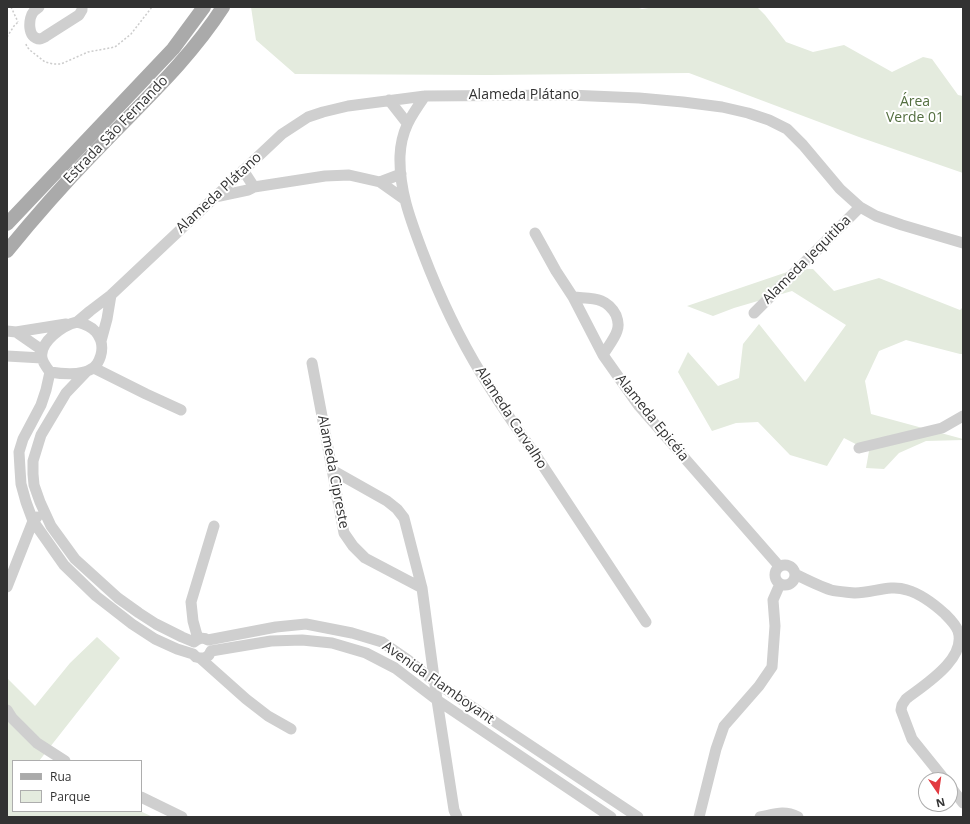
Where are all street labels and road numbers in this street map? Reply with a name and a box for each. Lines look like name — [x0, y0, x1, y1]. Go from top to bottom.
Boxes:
street label: Estrada São Fernando — [60, 73, 172, 187]
street label: Alameda Plátano — [469, 87, 579, 103]
street label: Alameda Plátano — [173, 149, 265, 237]
street label: Alameda Jequitiba — [759, 212, 855, 308]
street label: Alameda Carvalho — [472, 364, 550, 472]
street label: Alameda Epicéia — [612, 371, 692, 465]
street label: Alameda Cipreste — [314, 414, 352, 530]
street label: Avenida Flamboyant — [379, 638, 497, 728]

